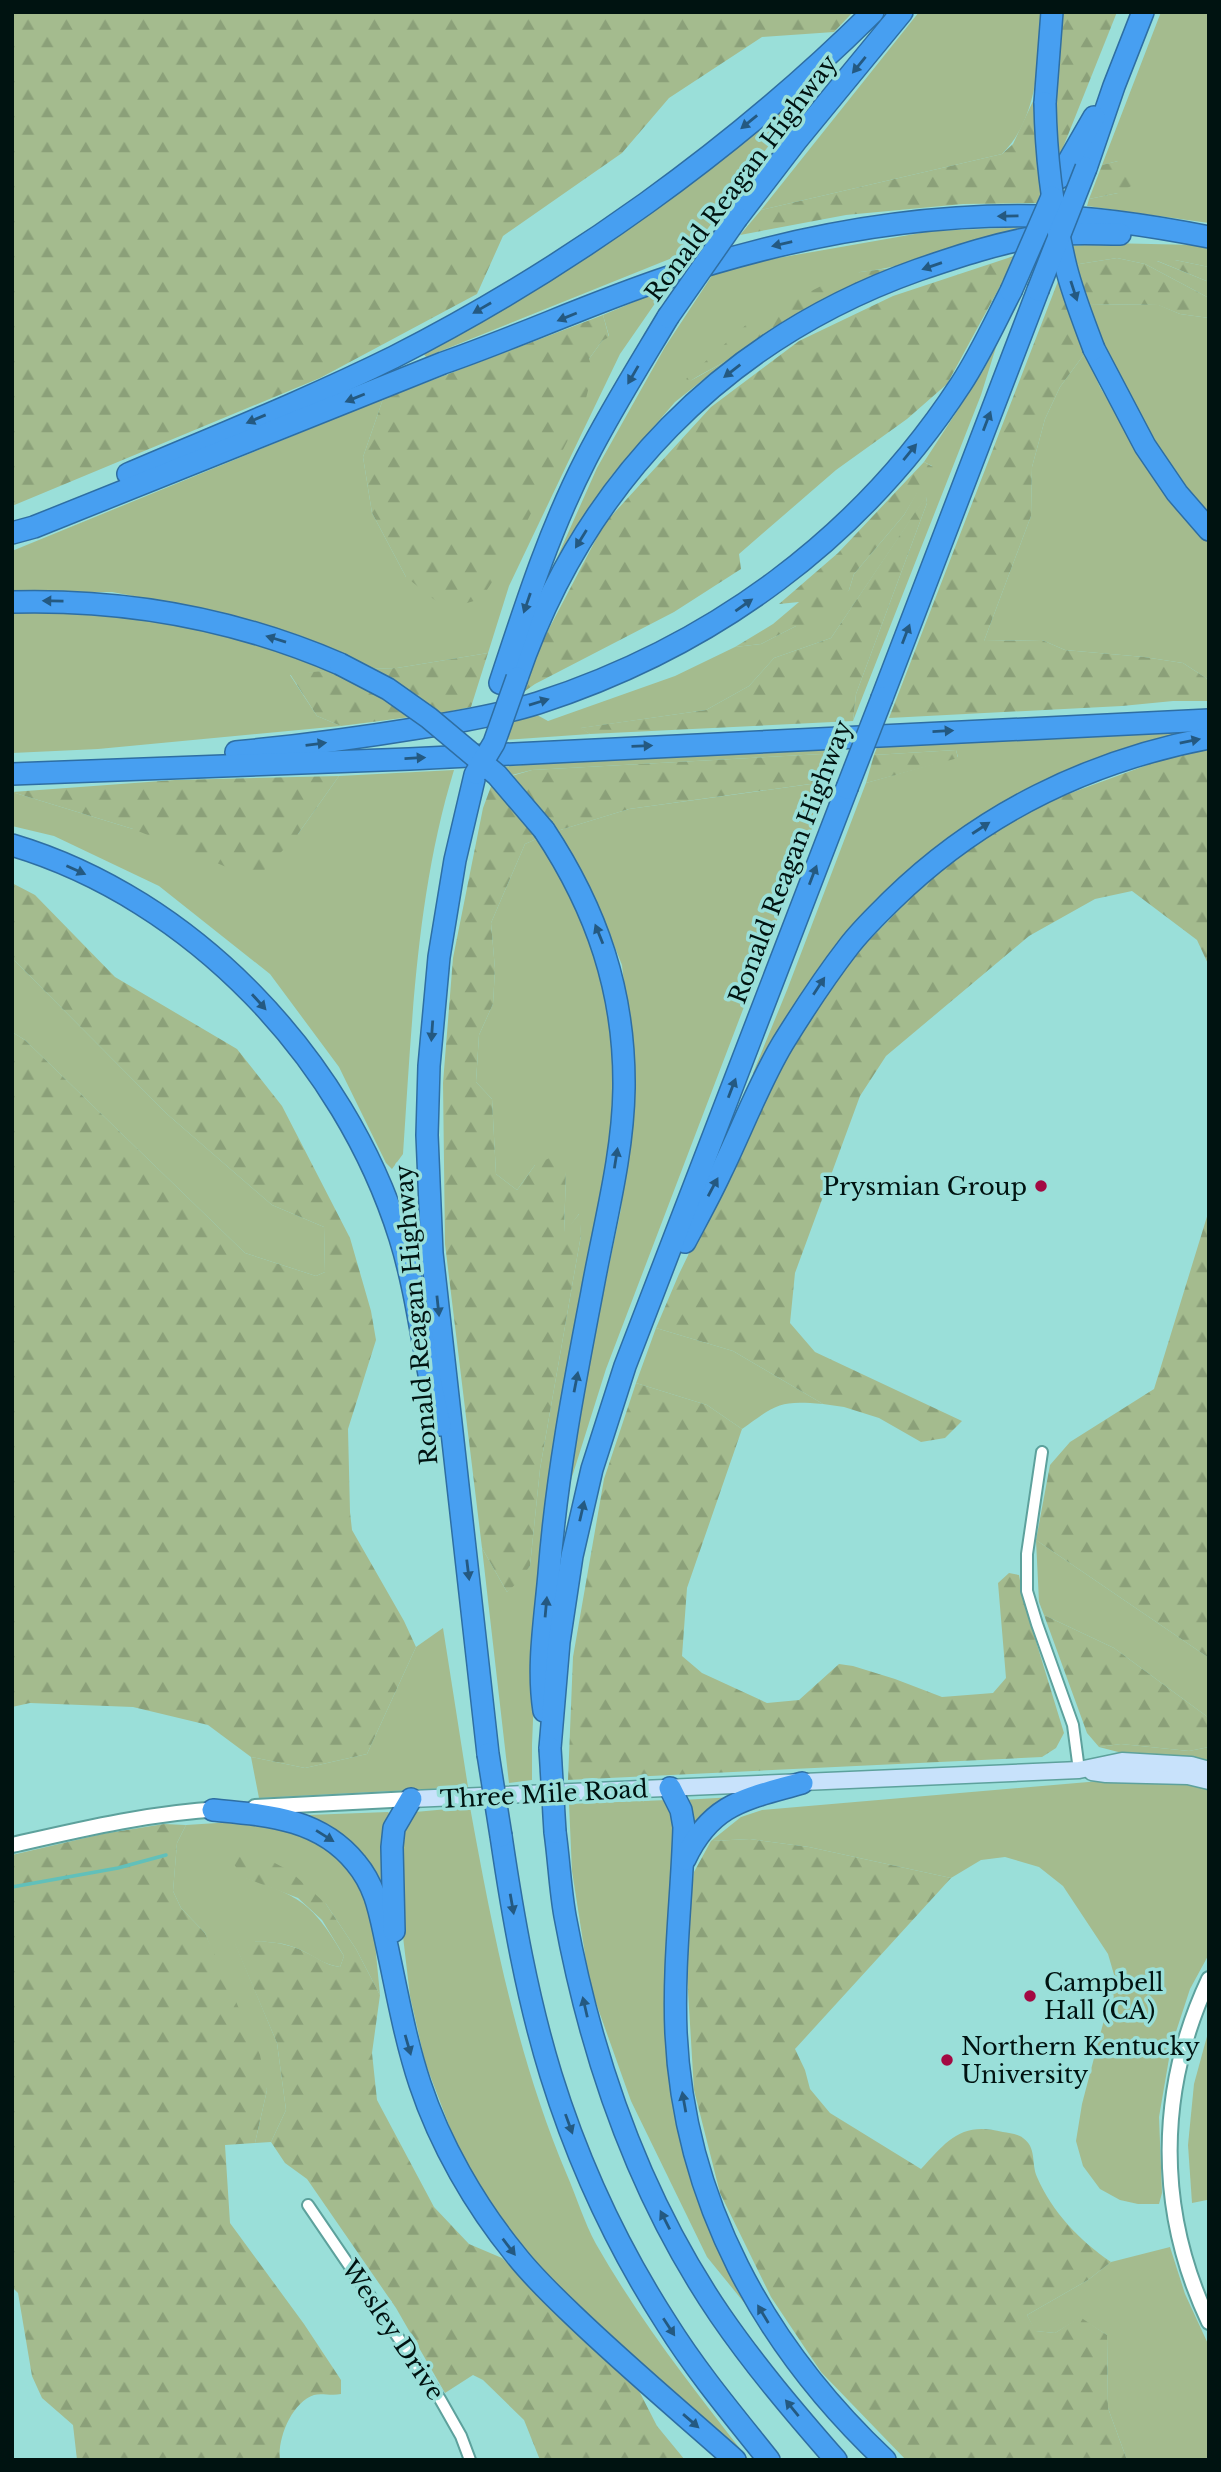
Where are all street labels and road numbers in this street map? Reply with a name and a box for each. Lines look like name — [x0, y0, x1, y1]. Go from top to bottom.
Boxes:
street label: Ronald Reagan Highway — [639, 49, 844, 307]
street label: Ronald Reagan Highway — [723, 716, 858, 1008]
street label: Ronald Reagan Highway — [388, 1163, 444, 1466]
street label: Three Mile Road — [439, 1774, 649, 1814]
street label: Wesley Drive — [335, 2254, 450, 2405]

